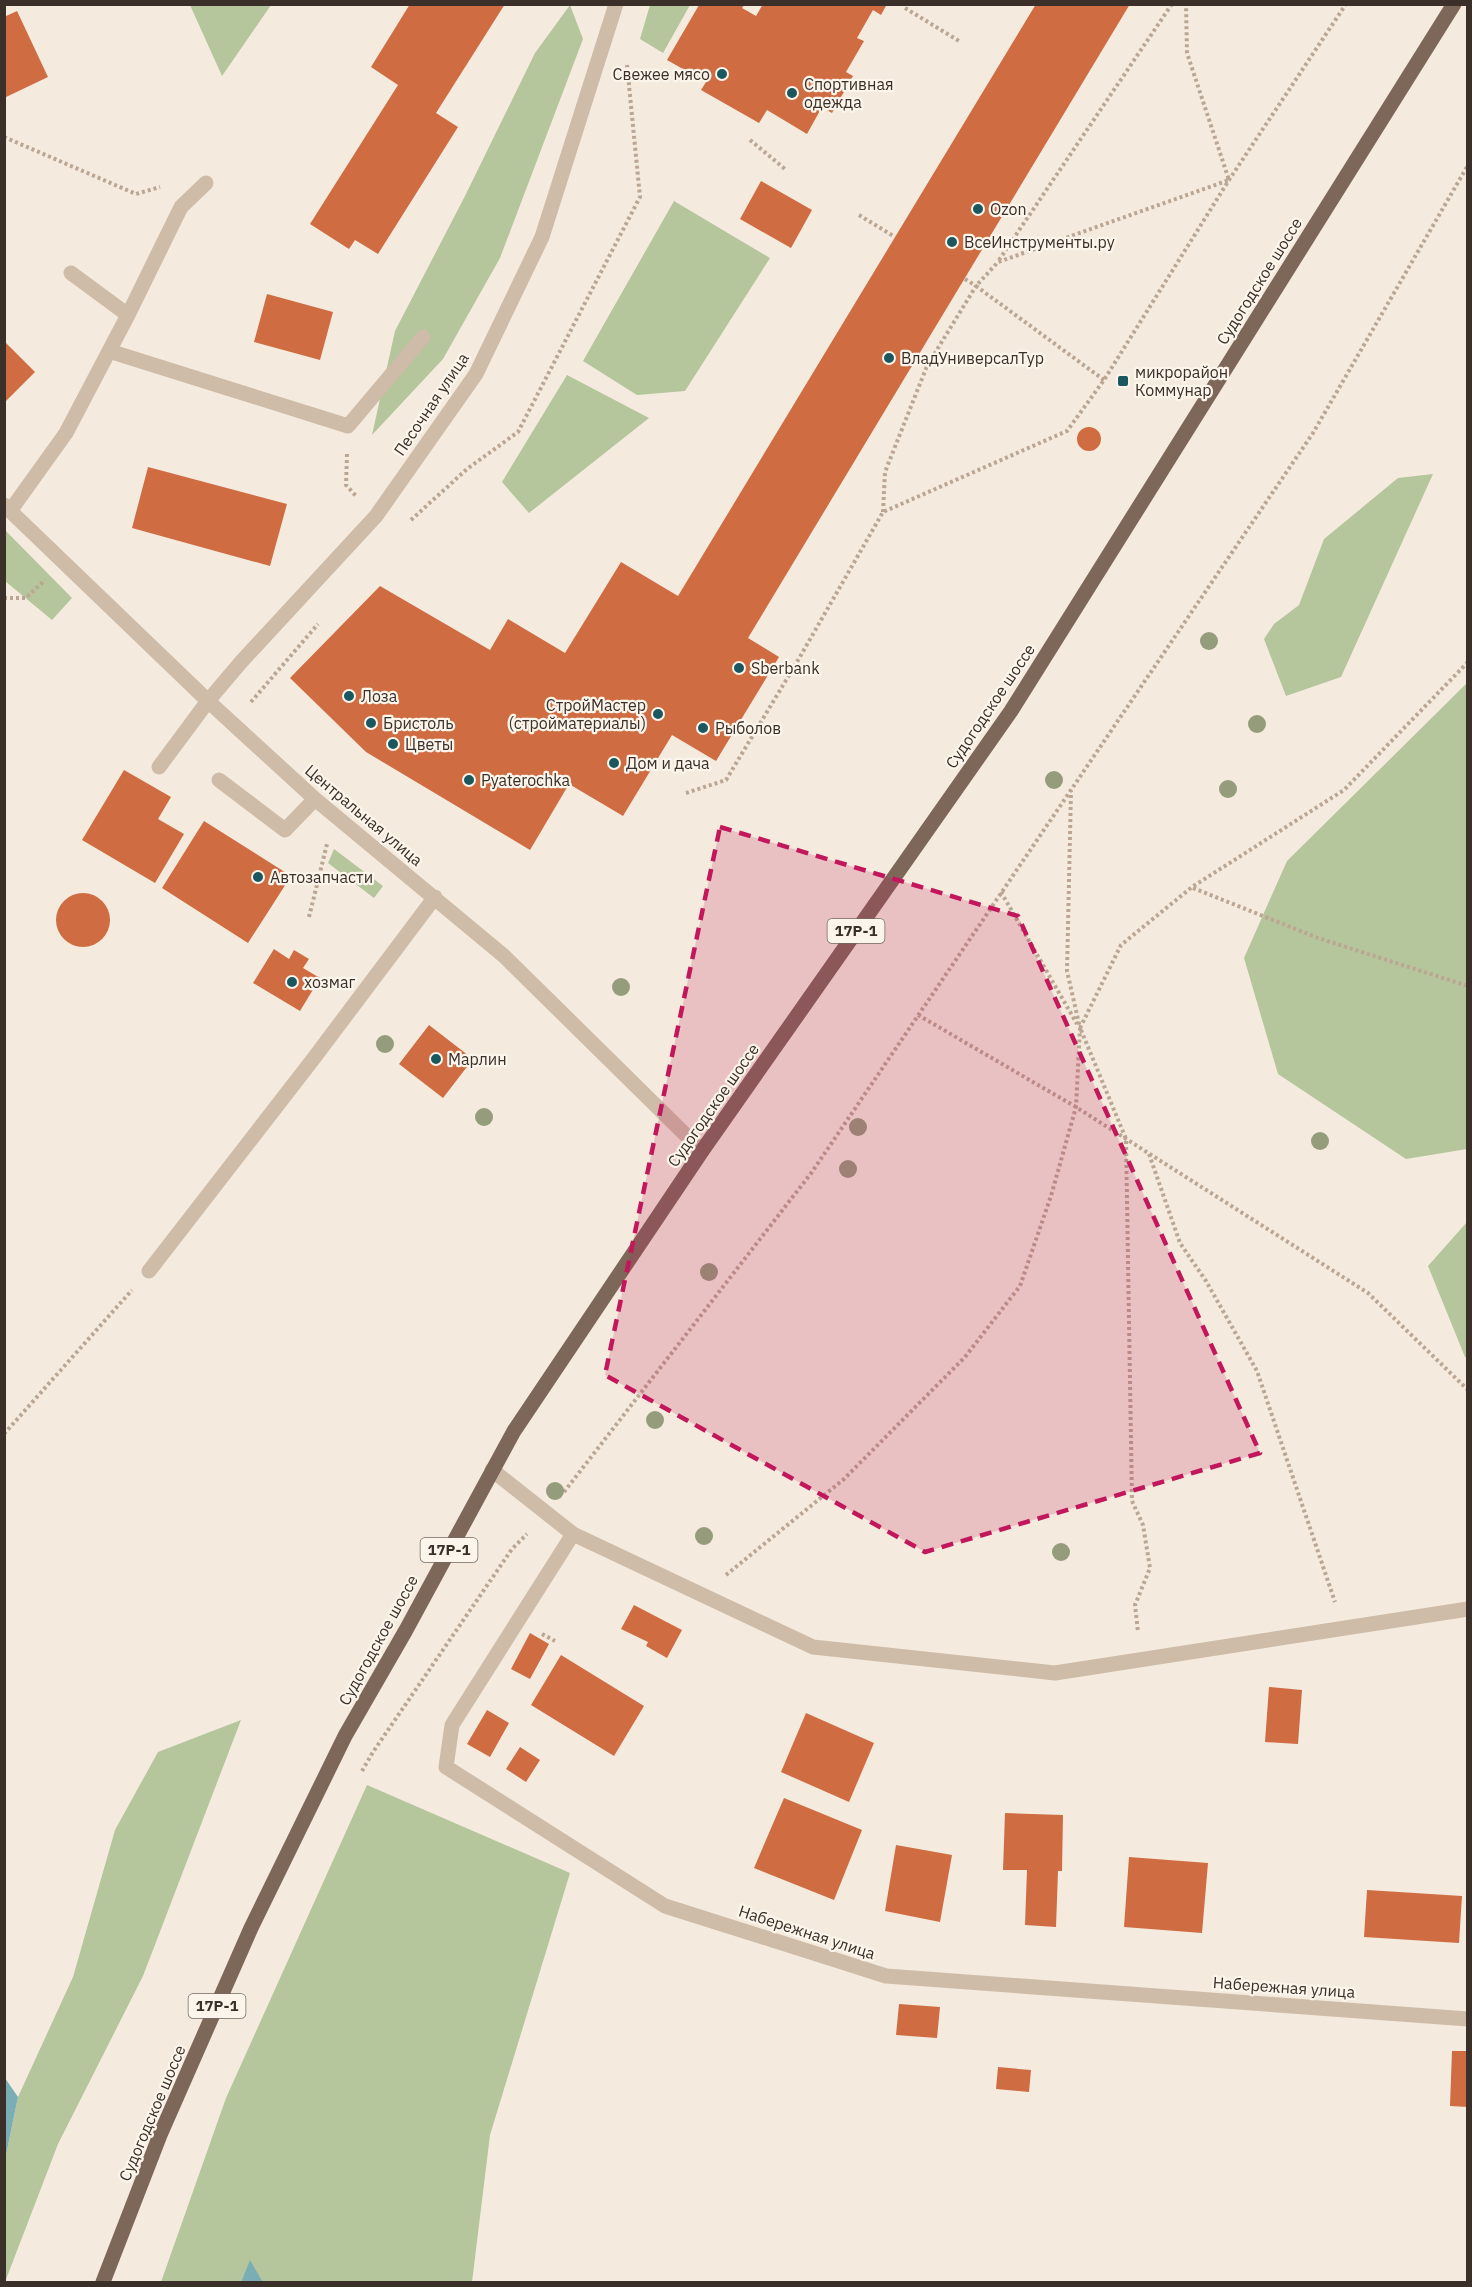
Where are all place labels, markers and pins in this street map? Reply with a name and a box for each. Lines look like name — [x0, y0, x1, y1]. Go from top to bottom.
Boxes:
place label: Свежее мясо — [613, 64, 710, 84]
marker: Свежее мясо — [715, 67, 729, 81]
place label: Спортивная одежда — [804, 74, 894, 112]
marker: Спортивная одежда — [785, 86, 799, 100]
place label: Ozon — [990, 199, 1027, 219]
marker: Ozon — [971, 202, 985, 216]
place label: ВсеИнструменты.ру — [964, 232, 1115, 252]
marker: ВсеИнструменты.ру — [945, 235, 959, 249]
place label: ВладУниверсалТур — [901, 348, 1044, 368]
marker: ВладУниверсалТур — [882, 351, 896, 365]
place label: микрорайон Коммунар — [1135, 362, 1228, 400]
marker: микрорайон Коммунар — [1116, 374, 1130, 388]
place label: Sberbank — [751, 658, 820, 678]
marker: Sberbank — [732, 661, 746, 675]
place label: Лоза — [361, 686, 398, 706]
marker: Лоза — [342, 689, 356, 703]
place label: СтройМастер (стройматериалы) — [508, 695, 646, 733]
marker: СтройМастер (стройматериалы) — [651, 707, 665, 721]
place label: Бристоль — [383, 713, 454, 733]
marker: Бристоль — [364, 716, 378, 730]
place label: Рыболов — [715, 718, 781, 738]
marker: Рыболов — [696, 721, 710, 735]
place label: Цветы — [405, 734, 453, 754]
marker: Цветы — [386, 737, 400, 751]
place label: Дом и дача — [626, 753, 710, 773]
marker: Дом и дача — [607, 756, 621, 770]
place label: Pyaterochka — [481, 770, 571, 790]
marker: Pyaterochka — [462, 773, 476, 787]
place label: Автозапчасти — [270, 867, 373, 887]
marker: Автозапчасти — [251, 870, 265, 884]
place label: хозмаг — [304, 972, 355, 992]
marker: хозмаг — [285, 975, 299, 989]
place label: Марлин — [448, 1049, 507, 1069]
marker: Марлин — [429, 1052, 443, 1066]

